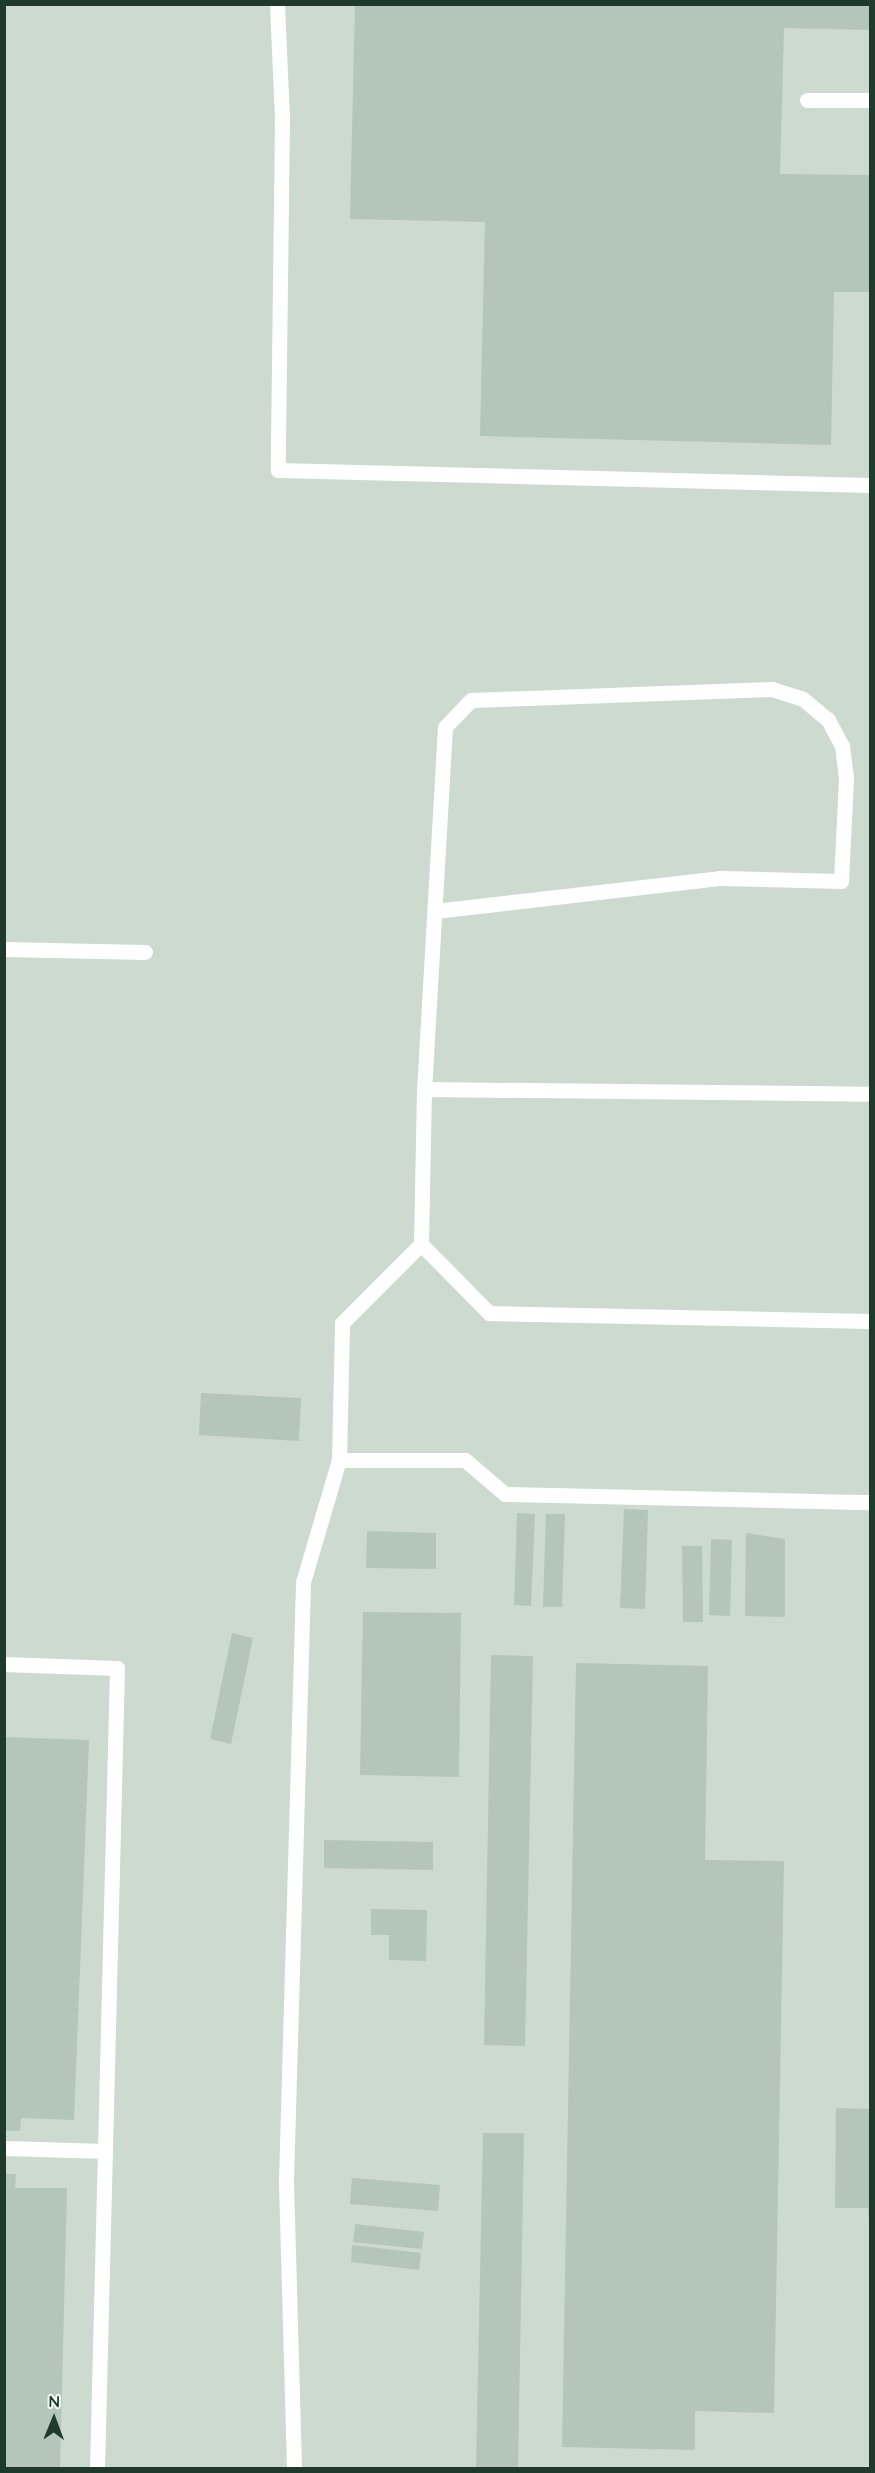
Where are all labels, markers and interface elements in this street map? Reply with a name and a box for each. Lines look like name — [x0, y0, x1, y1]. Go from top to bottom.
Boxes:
north arrow — [24, 2389, 84, 2449]
text: N — [48, 2391, 60, 2411]

